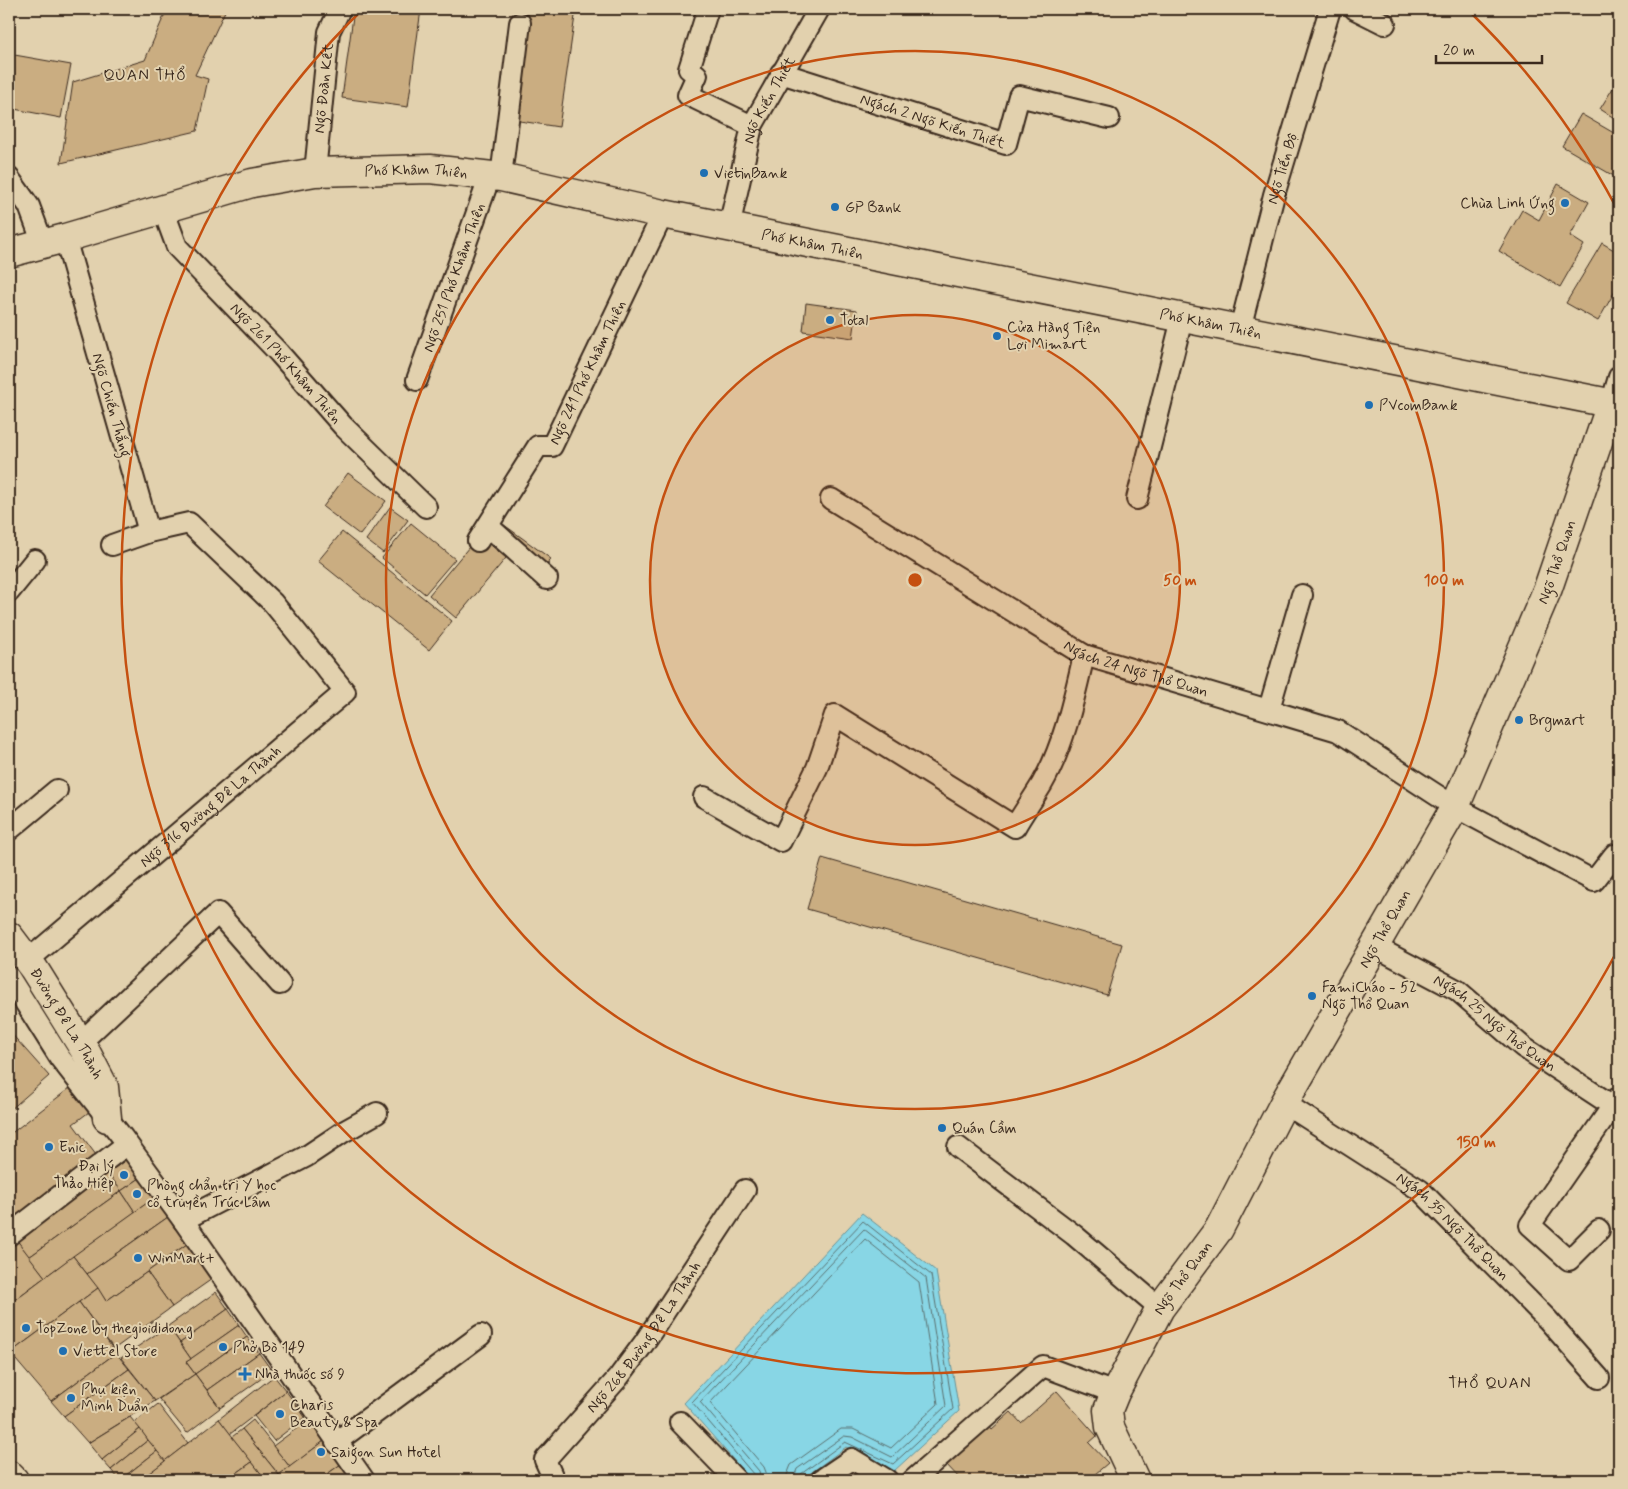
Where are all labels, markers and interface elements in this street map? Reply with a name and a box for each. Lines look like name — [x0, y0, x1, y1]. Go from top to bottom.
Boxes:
scale bar — [1436, 32, 1542, 64]
text: 20 m — [1443, 41, 1475, 61]
street label: Ngõ Đoàn Kết — [310, 42, 339, 134]
street label: Ngõ Kiến Thiết — [739, 53, 801, 146]
district label: QUAN THỔ — [103, 65, 187, 86]
street label: Ngách 2 Ngõ Kiến Thiết — [857, 90, 1007, 154]
street label: Ngõ Tiến Bộ — [1263, 131, 1303, 206]
street label: Phố Khâm Thiên — [364, 160, 469, 184]
place label: VietinBank — [714, 164, 788, 184]
marker: VietinBank — [698, 167, 710, 179]
place label: Chùa Linh Ứng — [1460, 194, 1555, 215]
marker: Chùa Linh Ứng — [1559, 197, 1571, 209]
place label: GP Bank — [845, 198, 902, 218]
street label: Ngõ 251 Phố Khâm Thiên — [419, 201, 491, 355]
marker: GP Bank — [829, 201, 841, 213]
street label: Phố Khâm Thiên — [760, 225, 865, 265]
street label: Ngõ 241 Phố Khâm Thiên — [545, 297, 631, 448]
street label: Ngõ 261 Phố Khâm Thiên — [225, 299, 346, 429]
street label: Phố Khâm Thiên — [1158, 304, 1263, 344]
place label: Total — [840, 311, 868, 331]
marker: Total — [824, 314, 836, 326]
place label: Cửa Hàng Tiện Lợi Mimart — [1007, 318, 1100, 355]
marker: Cửa Hàng Tiện Lợi Mimart — [991, 330, 1003, 342]
street label: Ngõ Chiến Thắng — [86, 351, 135, 460]
place label: PVcomBank — [1379, 396, 1458, 416]
marker: PVcomBank — [1363, 399, 1375, 411]
street label: Ngõ Thổ Quan — [1533, 518, 1582, 607]
centre of rings — [906, 571, 924, 589]
text: 50 m — [1163, 571, 1197, 591]
text: 100 m — [1424, 571, 1464, 591]
street label: Ngách 24 Ngõ Thổ Quan — [1060, 636, 1210, 703]
place label: Brgmart — [1529, 711, 1585, 732]
marker: Brgmart — [1513, 714, 1525, 726]
street label: Ngõ 316 Đường Đê La Thành — [136, 741, 286, 872]
street label: Ngõ Thổ Quan — [1355, 886, 1416, 972]
street label: Đường Đê La Thành — [25, 964, 107, 1083]
street label: Ngách 25 Ngõ Thổ Quan — [1430, 970, 1560, 1077]
place label: FamiCháo - 52 Ngõ Thổ Quan — [1322, 978, 1417, 1016]
marker: FamiCháo - 52 Ngõ Thổ Quan — [1306, 990, 1318, 1002]
place label: Quán Cầm — [952, 1119, 1016, 1139]
marker: Quán Cầm — [936, 1122, 948, 1134]
text: 150 m — [1456, 1133, 1496, 1153]
place label: Enic — [59, 1138, 86, 1158]
marker: Enic — [43, 1141, 55, 1153]
place label: Đại lý Thảo Hiệp — [54, 1157, 114, 1194]
street label: Ngách 35 Ngõ Thổ Quan — [1392, 1168, 1513, 1286]
marker: Đại lý Thảo Hiệp — [118, 1169, 130, 1181]
place label: Phòng chẩn trị Y học cổ truyền Trúc Lâm — [147, 1176, 276, 1213]
marker: Phòng chẩn trị Y học cổ truyền Trúc Lâm — [131, 1188, 143, 1200]
street label: Ngõ Thổ Quan — [1149, 1237, 1218, 1319]
place label: WinMart+ — [148, 1249, 215, 1269]
marker: WinMart+ — [132, 1252, 144, 1264]
street label: Ngõ 268 Đường Đê La Thành — [583, 1258, 706, 1418]
place label: TopZone by thegioididong — [36, 1319, 193, 1339]
marker: TopZone by thegioididong — [20, 1322, 32, 1334]
place label: Phở Bò 149 — [233, 1338, 305, 1358]
marker: Phở Bò 149 — [217, 1341, 229, 1353]
place label: Viettel Store — [73, 1342, 157, 1362]
marker: Viettel Store — [57, 1345, 69, 1357]
place label: Nhà thuốc số 9 — [255, 1365, 345, 1385]
marker: Nhà thuốc số 9 — [239, 1368, 251, 1380]
district label: THỔ QUAN — [1448, 1373, 1532, 1394]
place label: Phụ kiện Minh Duẩn — [81, 1380, 148, 1417]
marker: Phụ kiện Minh Duẩn — [65, 1392, 77, 1404]
place label: Charis Beauty & Spa — [290, 1396, 378, 1433]
marker: Charis Beauty & Spa — [274, 1408, 286, 1420]
place label: Saigon Sun Hotel — [331, 1443, 441, 1464]
marker: Saigon Sun Hotel — [315, 1446, 327, 1458]

